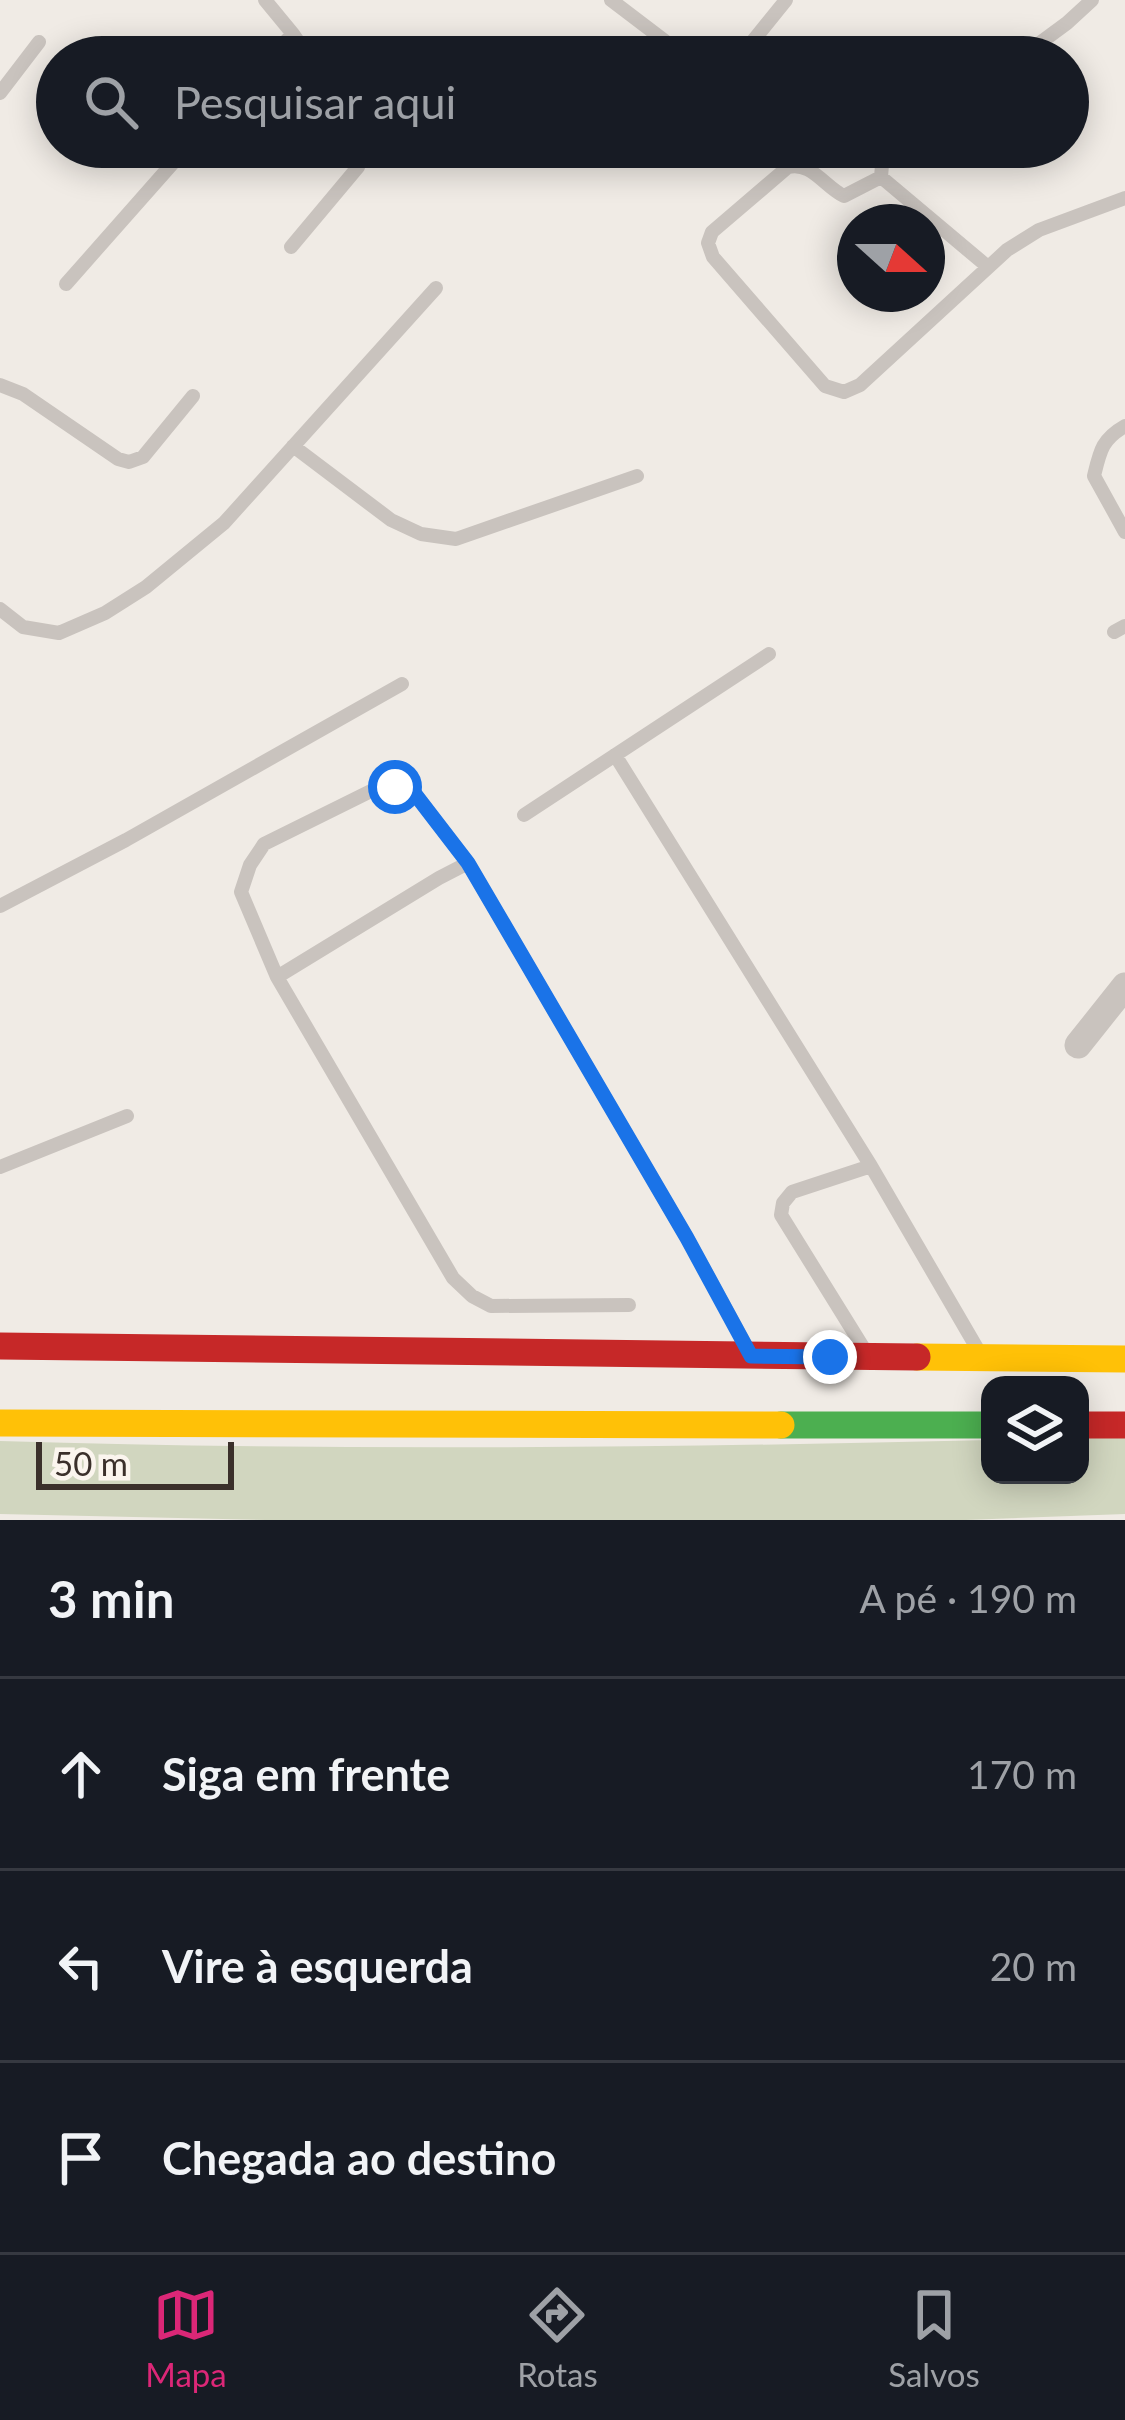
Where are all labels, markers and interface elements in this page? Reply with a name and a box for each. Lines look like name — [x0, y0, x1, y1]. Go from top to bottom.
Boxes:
search box — [36, 36, 1089, 168]
icon: search — [78, 69, 144, 135]
text: Pesquisar aqui — [174, 75, 456, 129]
north arrow — [837, 204, 945, 312]
route start — [368, 760, 422, 814]
route end — [803, 1330, 857, 1384]
map controls — [981, 1376, 1089, 1484]
button: layers — [981, 1376, 1089, 1484]
scale bar — [36, 1436, 234, 1489]
text: 50 m — [54, 1443, 128, 1483]
text: 3 min — [48, 1568, 174, 1629]
text: A pé · 190 m — [859, 1575, 1077, 1621]
icon: ahead — [48, 1741, 114, 1807]
text: Siga em frente — [162, 1747, 450, 1801]
text: 170 m — [967, 1751, 1077, 1797]
icon: left — [48, 1933, 114, 1999]
text: Vire à esquerda — [162, 1939, 473, 1993]
text: 20 m — [990, 1943, 1077, 1989]
icon: arrive — [48, 2125, 114, 2191]
text: Chegada ao destino — [162, 2131, 556, 2185]
tab: Mapa — [145, 2282, 227, 2394]
tab: Rotas — [517, 2282, 598, 2394]
tab: Salvos — [888, 2282, 980, 2394]

